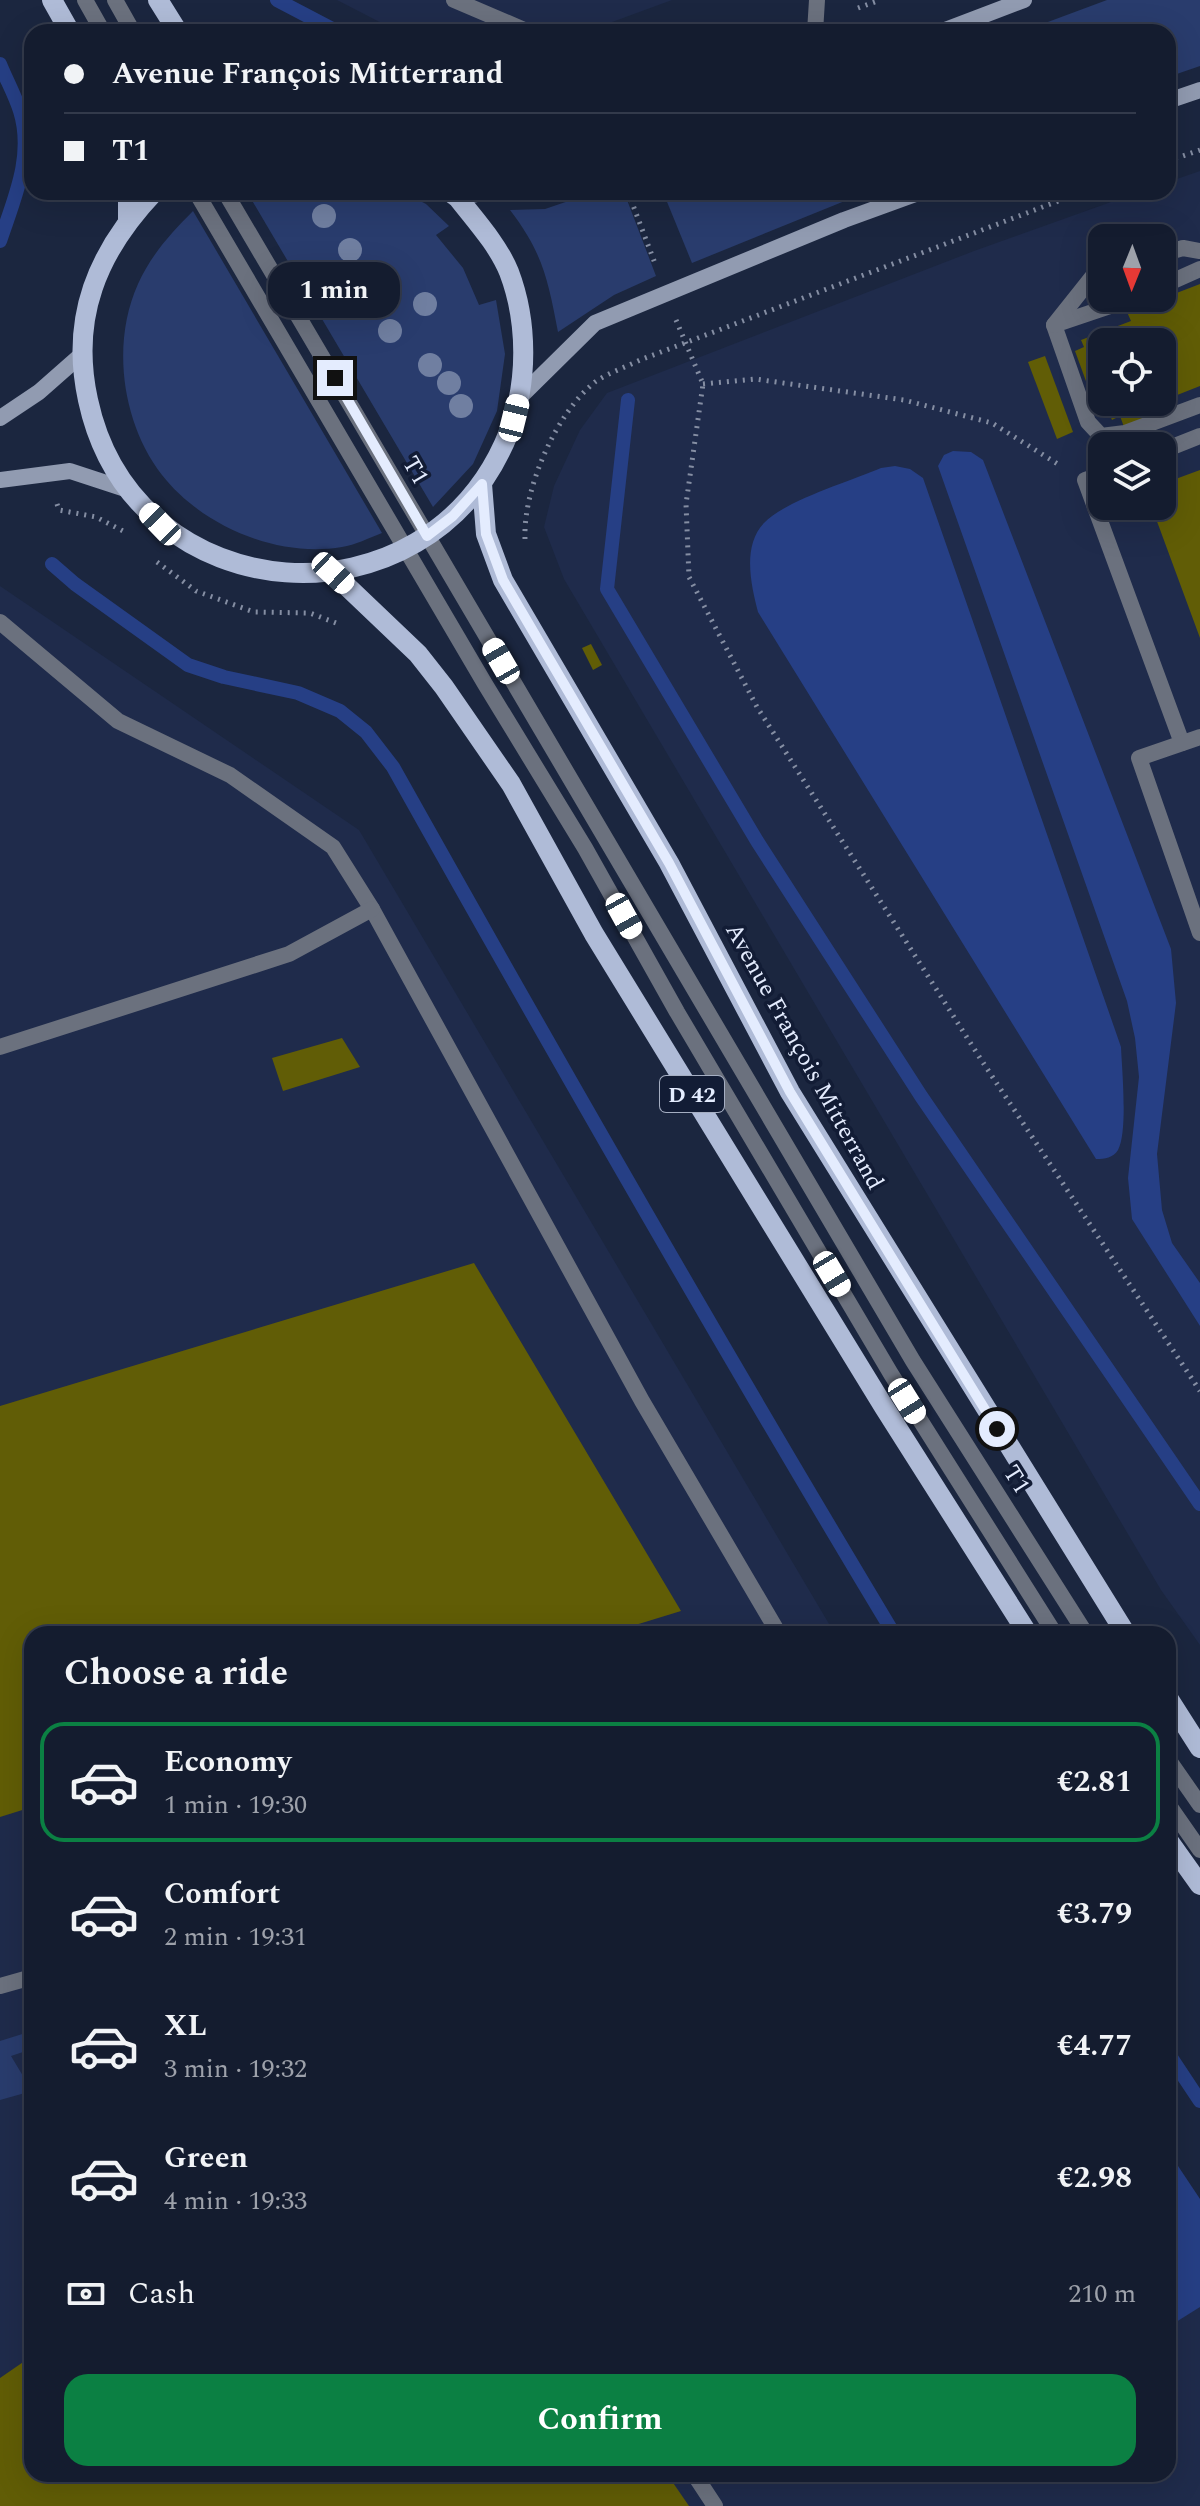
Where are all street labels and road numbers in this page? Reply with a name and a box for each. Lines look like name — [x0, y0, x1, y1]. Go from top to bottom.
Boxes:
street label: T1 — [392, 449, 438, 492]
street label: Avenue François Mitterrand — [716, 916, 893, 1197]
road number: D 42 — [660, 1076, 724, 1112]
street label: T1 — [993, 1458, 1039, 1501]

